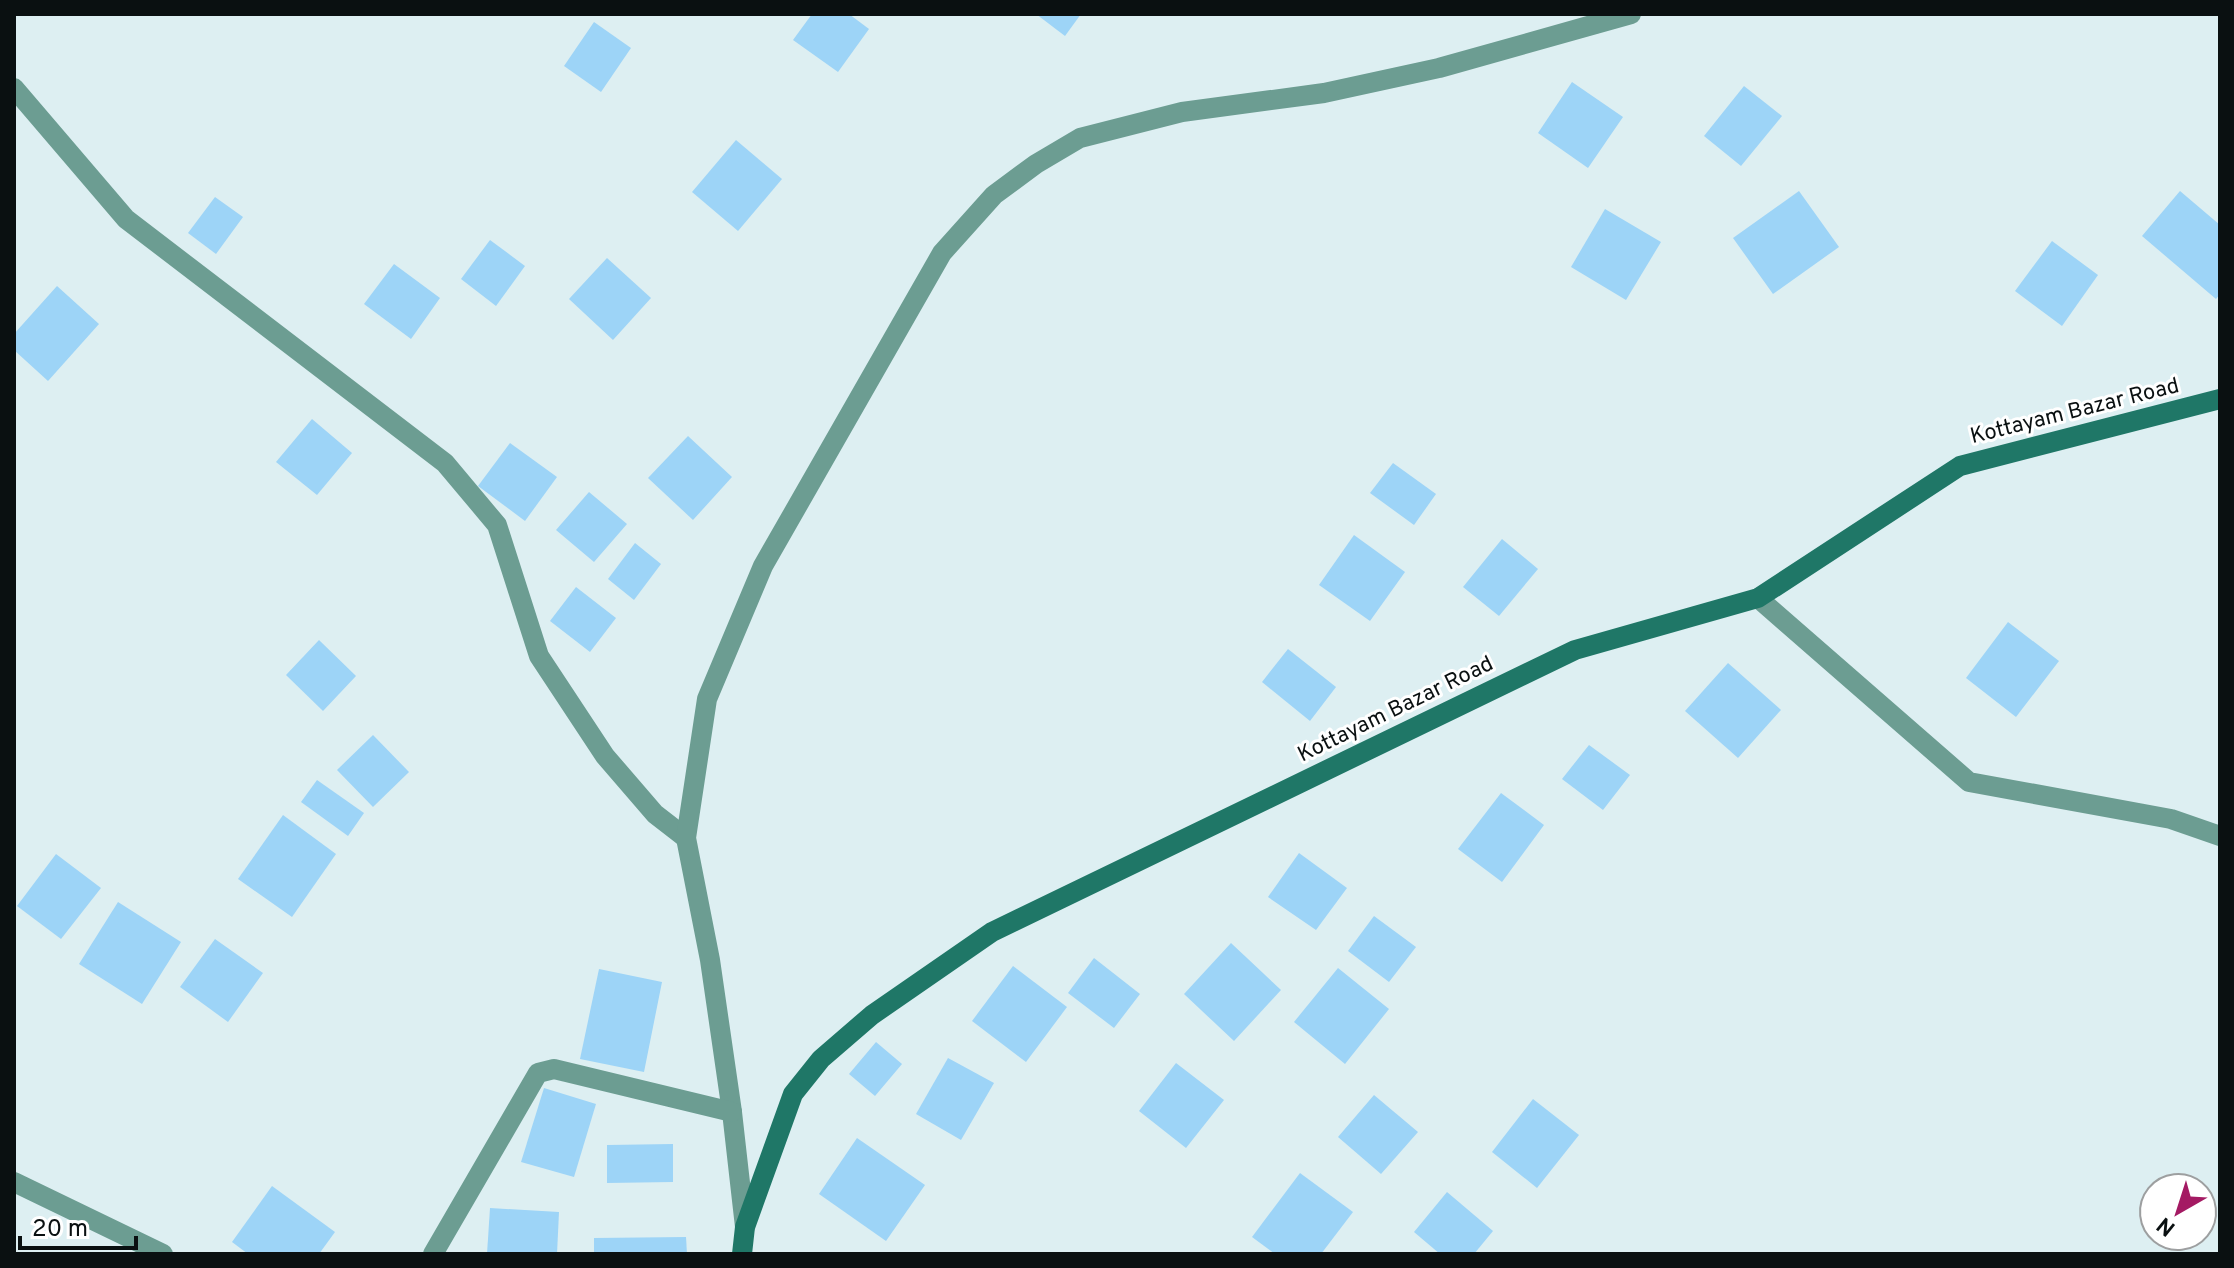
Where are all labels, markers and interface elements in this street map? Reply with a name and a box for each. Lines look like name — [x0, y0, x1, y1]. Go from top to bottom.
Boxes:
street label: Kottayam Bazar Road — [1968, 373, 2182, 451]
street label: Kottayam Bazar Road — [1294, 651, 1498, 769]
north arrow — [2138, 1172, 2218, 1252]
scale bar — [20, 1200, 136, 1250]
text: N — [2152, 1210, 2182, 1241]
text: 20 m — [32, 1215, 88, 1245]

